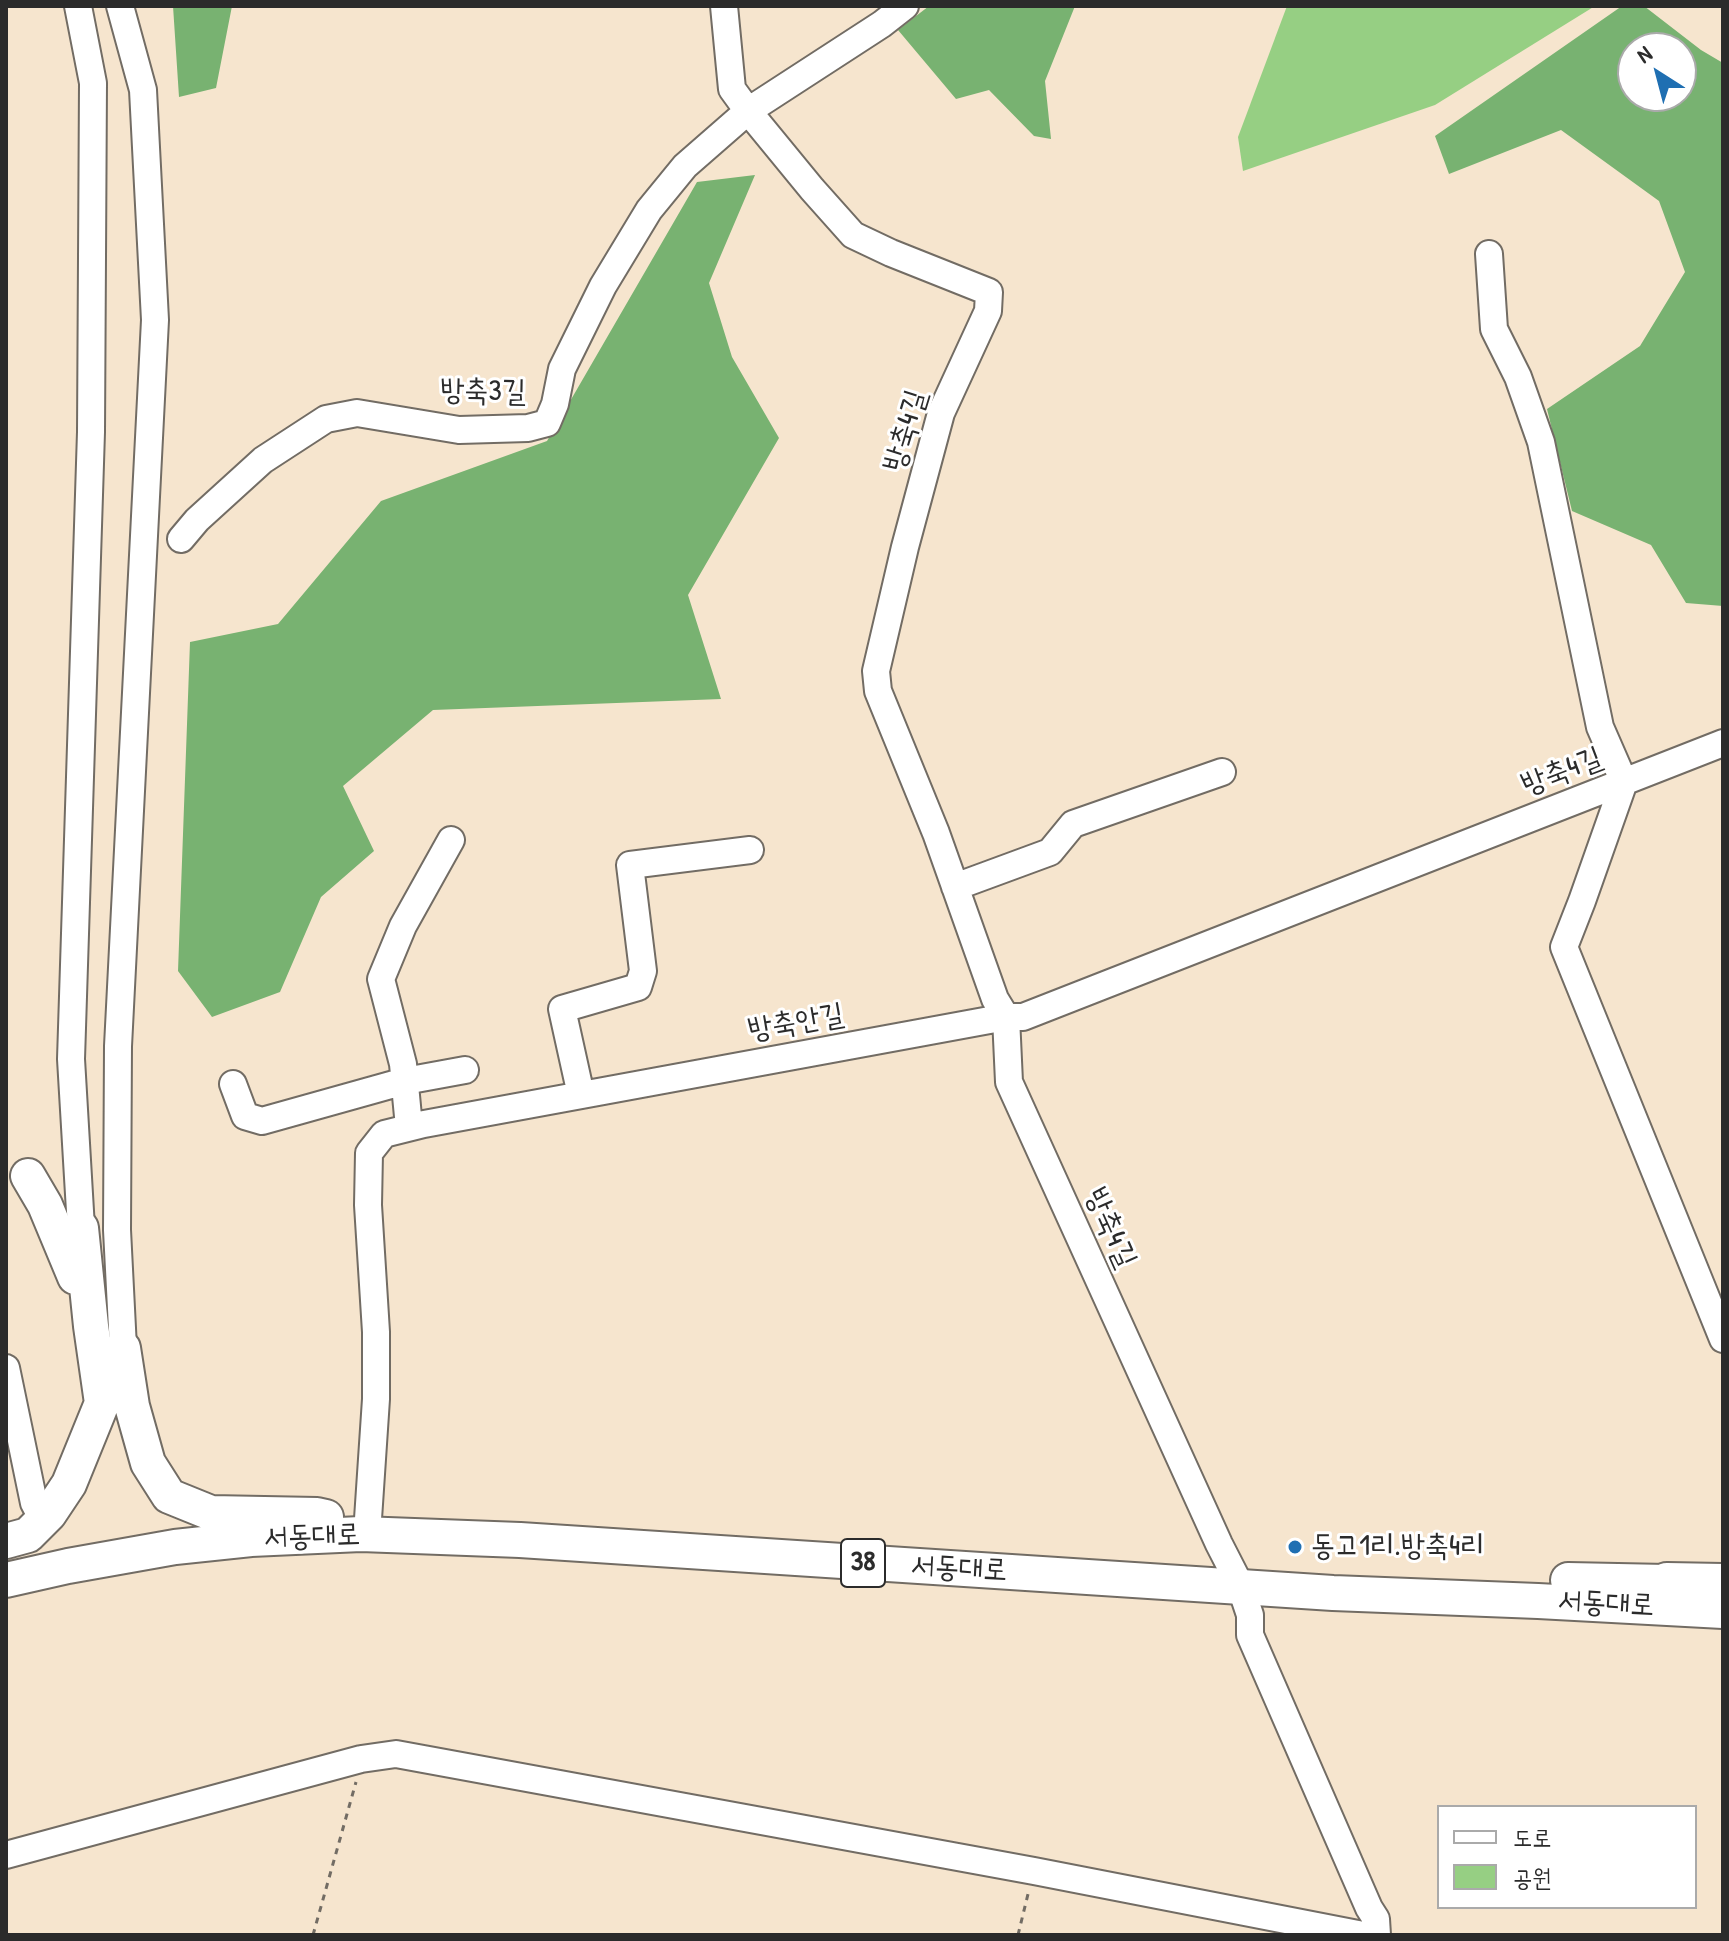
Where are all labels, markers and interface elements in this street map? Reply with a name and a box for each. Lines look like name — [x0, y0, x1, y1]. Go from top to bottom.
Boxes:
north arrow — [1617, 32, 1697, 112]
text: N — [1631, 39, 1658, 70]
street label: 방축3길 — [440, 373, 526, 411]
street label: 방축4길 — [877, 386, 935, 476]
street label: 방축4길 — [1516, 740, 1608, 804]
street label: 방축안길 — [745, 997, 847, 1049]
street label: 방축4길 — [1077, 1182, 1143, 1274]
street label: 서동대로 — [263, 1517, 361, 1557]
place label: 동고1리.방축4리 — [1311, 1529, 1484, 1565]
marker: 동고1리.방축4리 — [1286, 1538, 1304, 1556]
road number: 38 — [841, 1539, 885, 1587]
street label: 서동대로 — [910, 1548, 1008, 1590]
street label: 서동대로 — [1557, 1583, 1655, 1625]
legend — [1437, 1805, 1697, 1909]
text: 도로 — [1513, 1821, 1552, 1853]
text: 공원 — [1513, 1861, 1552, 1893]

